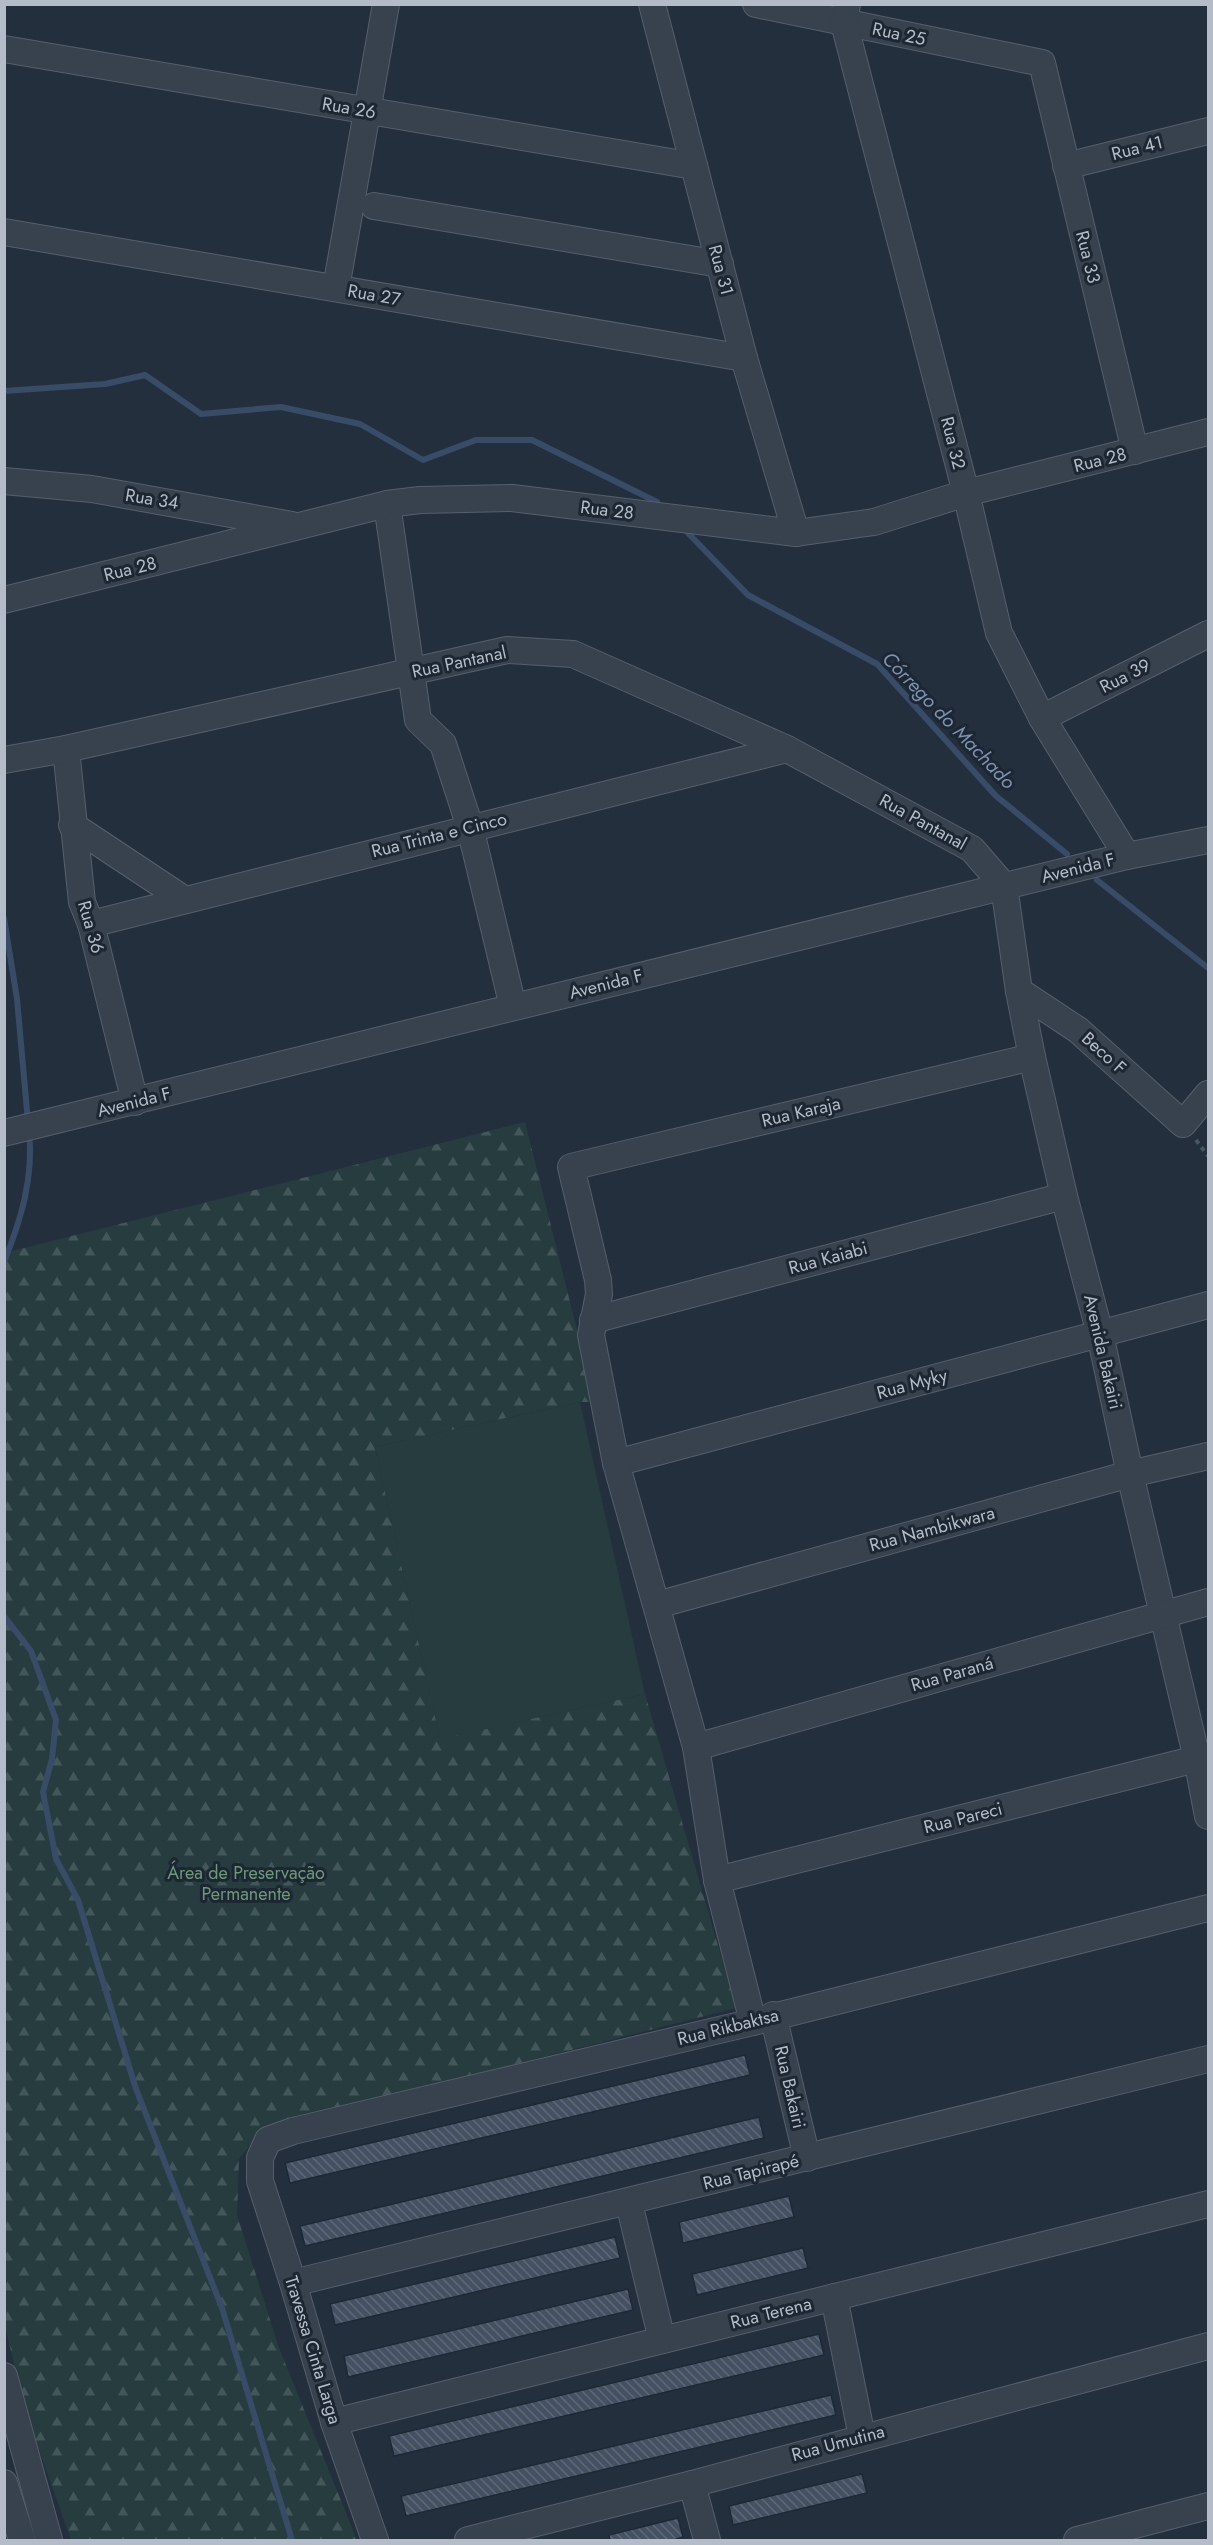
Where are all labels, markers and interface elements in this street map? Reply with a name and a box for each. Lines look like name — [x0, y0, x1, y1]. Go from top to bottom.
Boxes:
street label: Rua 25 — [870, 16, 928, 52]
street label: Rua 26 — [320, 90, 378, 126]
street label: Rua 41 — [1109, 129, 1165, 167]
street label: Rua 33 — [1069, 228, 1107, 286]
street label: Rua 31 — [702, 242, 740, 298]
street label: Rua 27 — [346, 278, 403, 313]
street label: Rua 32 — [934, 414, 972, 472]
street label: Rua 28 — [1071, 441, 1129, 479]
street label: Rua 34 — [123, 482, 181, 516]
street label: Rua 28 — [579, 494, 635, 526]
street label: Rua 28 — [101, 550, 159, 588]
street label: Rua Pantanal — [409, 639, 509, 685]
water label: Córrego do Machado — [875, 645, 1022, 796]
street label: Rua 39 — [1095, 652, 1155, 700]
street label: Rua Pantanal — [875, 787, 971, 857]
street label: Rua Trinta e Cinco — [369, 806, 510, 864]
street label: Avenida F — [1038, 846, 1118, 890]
street label: Rua 36 — [71, 898, 111, 956]
street label: Avenida F — [566, 962, 646, 1006]
street label: Beco F — [1076, 1026, 1132, 1080]
street label: Avenida F — [94, 1080, 174, 1124]
street label: Rua Karaja — [759, 1090, 843, 1134]
street label: Rua Kaiabi — [786, 1235, 870, 1281]
street label: Avenida Bakairi — [1077, 1292, 1129, 1412]
street label: Rua Myky — [874, 1362, 950, 1406]
street label: Rua Nambikwara — [866, 1500, 998, 1558]
street label: Rua Paraná — [908, 1650, 996, 1698]
street label: Rua Pareci — [921, 1796, 1005, 1840]
park label: Área de Preservação Permanente — [167, 1860, 325, 1907]
street label: Rua Rikbaktsa — [675, 2002, 781, 2052]
street label: Rua Bakairi — [768, 2043, 812, 2131]
street label: Rua Tapirapé — [700, 2148, 802, 2196]
street label: Travessa Cinta Larga — [278, 2273, 348, 2427]
street label: Rua Terena — [728, 2290, 814, 2336]
street label: Rua Umutina — [789, 2418, 887, 2468]

